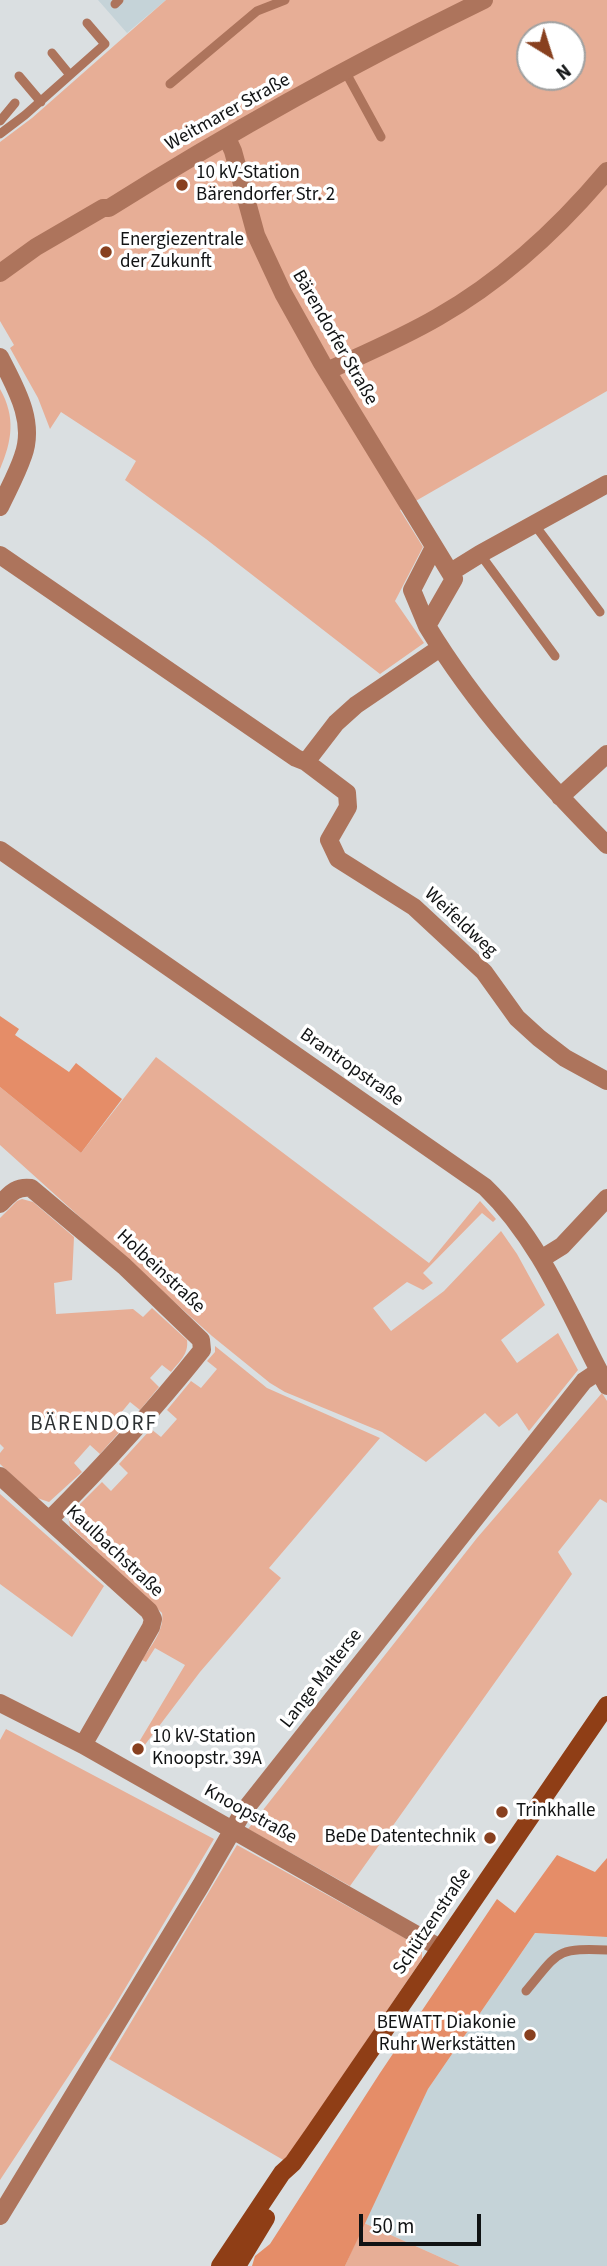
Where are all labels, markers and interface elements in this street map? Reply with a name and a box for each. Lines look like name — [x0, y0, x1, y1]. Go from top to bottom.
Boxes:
north arrow — [516, 21, 586, 91]
text: N — [550, 57, 576, 86]
street label: Weitmarer Straße — [162, 69, 294, 157]
place label: 10 kV-Station Bärendorfer Str. 2 — [196, 163, 335, 207]
marker: 10 kV-Station Bärendorfer Str. 2 — [174, 177, 190, 193]
place label: Energiezentrale der Zukunft — [120, 230, 244, 274]
marker: Energiezentrale der Zukunft — [98, 244, 114, 260]
street label: Bärendorfer Straße — [286, 267, 382, 409]
street label: Weifeldweg — [419, 883, 501, 963]
street label: Brantropstraße — [295, 1024, 407, 1112]
street label: Holbeinstraße — [111, 1225, 209, 1319]
district label: BÄRENDORF — [31, 1412, 157, 1438]
street label: Kaulbachstraße — [61, 1501, 167, 1603]
street label: Lange Malterse — [276, 1625, 368, 1733]
place label: 10 kV-Station Knoopstr. 39A — [152, 1727, 262, 1771]
marker: 10 kV-Station Knoopstr. 39A — [130, 1741, 146, 1757]
street label: Knoopstraße — [200, 1780, 300, 1850]
place label: Trinkhalle — [516, 1801, 595, 1823]
marker: Trinkhalle — [494, 1804, 510, 1820]
place label: BeDe Datentechnik — [324, 1827, 476, 1849]
marker: BeDe Datentechnik — [482, 1830, 498, 1846]
street label: Schützenstraße — [389, 1864, 477, 1980]
place label: BEWATT Diakonie Ruhr Werkstätten — [377, 2013, 516, 2057]
marker: BEWATT Diakonie Ruhr Werkstätten — [522, 2027, 538, 2043]
scale bar — [362, 2200, 484, 2244]
text: 50 m — [372, 2211, 414, 2241]

